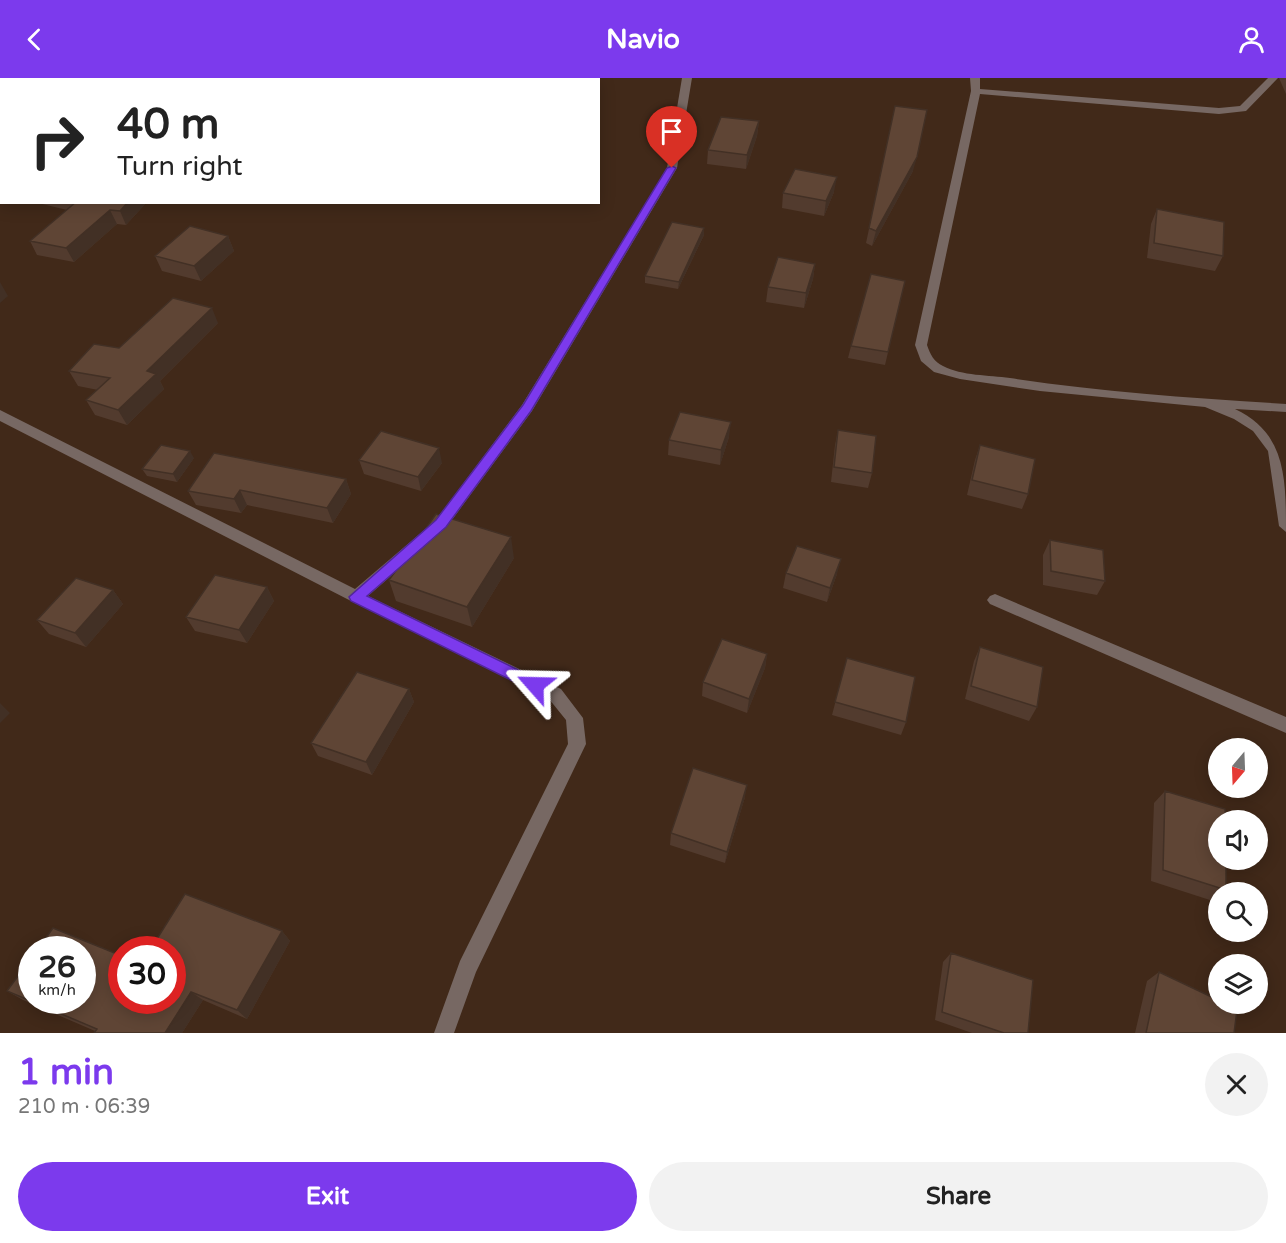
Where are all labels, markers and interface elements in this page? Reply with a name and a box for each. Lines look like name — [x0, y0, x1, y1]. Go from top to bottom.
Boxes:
icon: back — [18, 23, 51, 56]
text: Navio — [606, 23, 680, 56]
icon: person — [1235, 23, 1268, 56]
text: 40 m — [117, 99, 219, 150]
icon: right — [18, 102, 96, 180]
pin — [646, 106, 697, 168]
icon: arrive — [655, 115, 688, 148]
text: Turn right — [117, 150, 243, 183]
position arrow — [503, 653, 567, 717]
north arrow — [1208, 738, 1268, 798]
map controls — [1208, 738, 1268, 1014]
button: sound — [1208, 810, 1268, 870]
button: search — [1208, 882, 1268, 942]
speed limit sign: 30 — [108, 936, 186, 1014]
text: 26 — [38, 949, 76, 986]
button: layers — [1208, 954, 1268, 1014]
text: km/h — [38, 981, 76, 999]
text: 1 min — [18, 1051, 114, 1094]
button: close — [1205, 1053, 1268, 1116]
text: 210 m · 06:39 — [18, 1095, 150, 1119]
button: Exit — [18, 1162, 637, 1231]
button: Share — [649, 1162, 1268, 1231]

